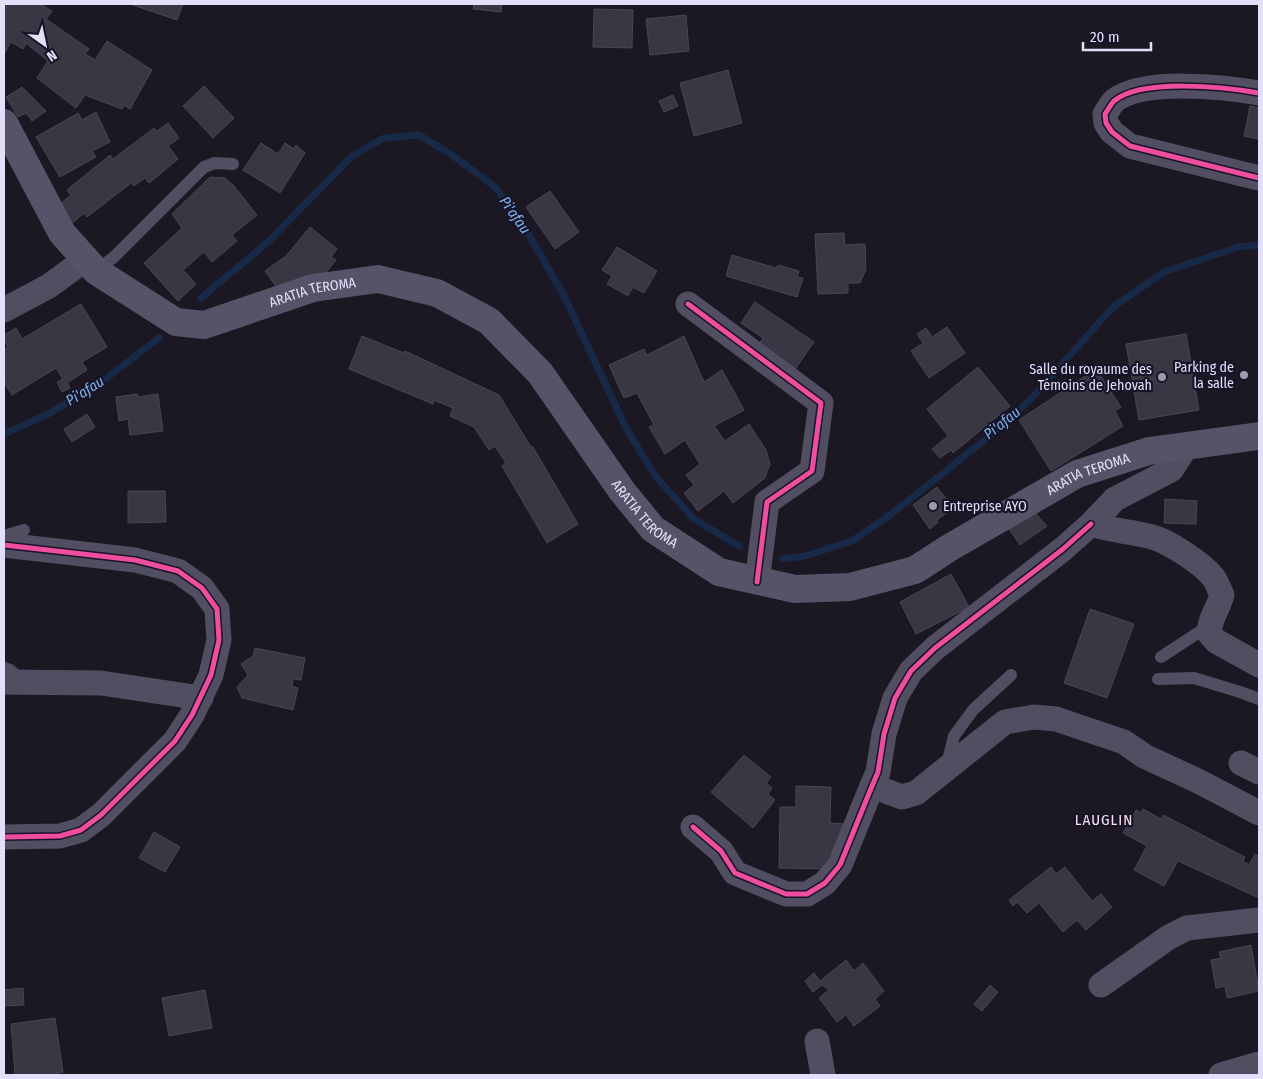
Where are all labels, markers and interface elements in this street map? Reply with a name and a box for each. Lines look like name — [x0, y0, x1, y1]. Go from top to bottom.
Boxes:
north arrow — [20, 20, 70, 70]
scale bar — [1083, 20, 1150, 52]
text: 20 m — [1090, 28, 1120, 46]
text: N — [44, 46, 60, 65]
water label: Pi'afau — [496, 193, 535, 238]
street label: ARATIA TEROMA — [267, 274, 357, 311]
place label: Parking de la salle — [1174, 359, 1234, 392]
place label: Salle du royaume des Témoins de Jehovah — [1029, 361, 1152, 394]
marker: Parking de la salle — [1238, 369, 1250, 381]
marker: Salle du royaume des Témoins de Jehovah — [1156, 371, 1168, 383]
water label: Pi'afau — [62, 372, 108, 410]
water label: Pi'afau — [980, 403, 1024, 443]
street label: ARATIA TEROMA — [1043, 449, 1133, 498]
street label: ARATIA TEROMA — [608, 476, 682, 552]
place label: Entreprise AYO — [943, 498, 1027, 515]
marker: Entreprise AYO — [927, 500, 939, 512]
district label: LAUGLIN — [1075, 811, 1133, 829]

